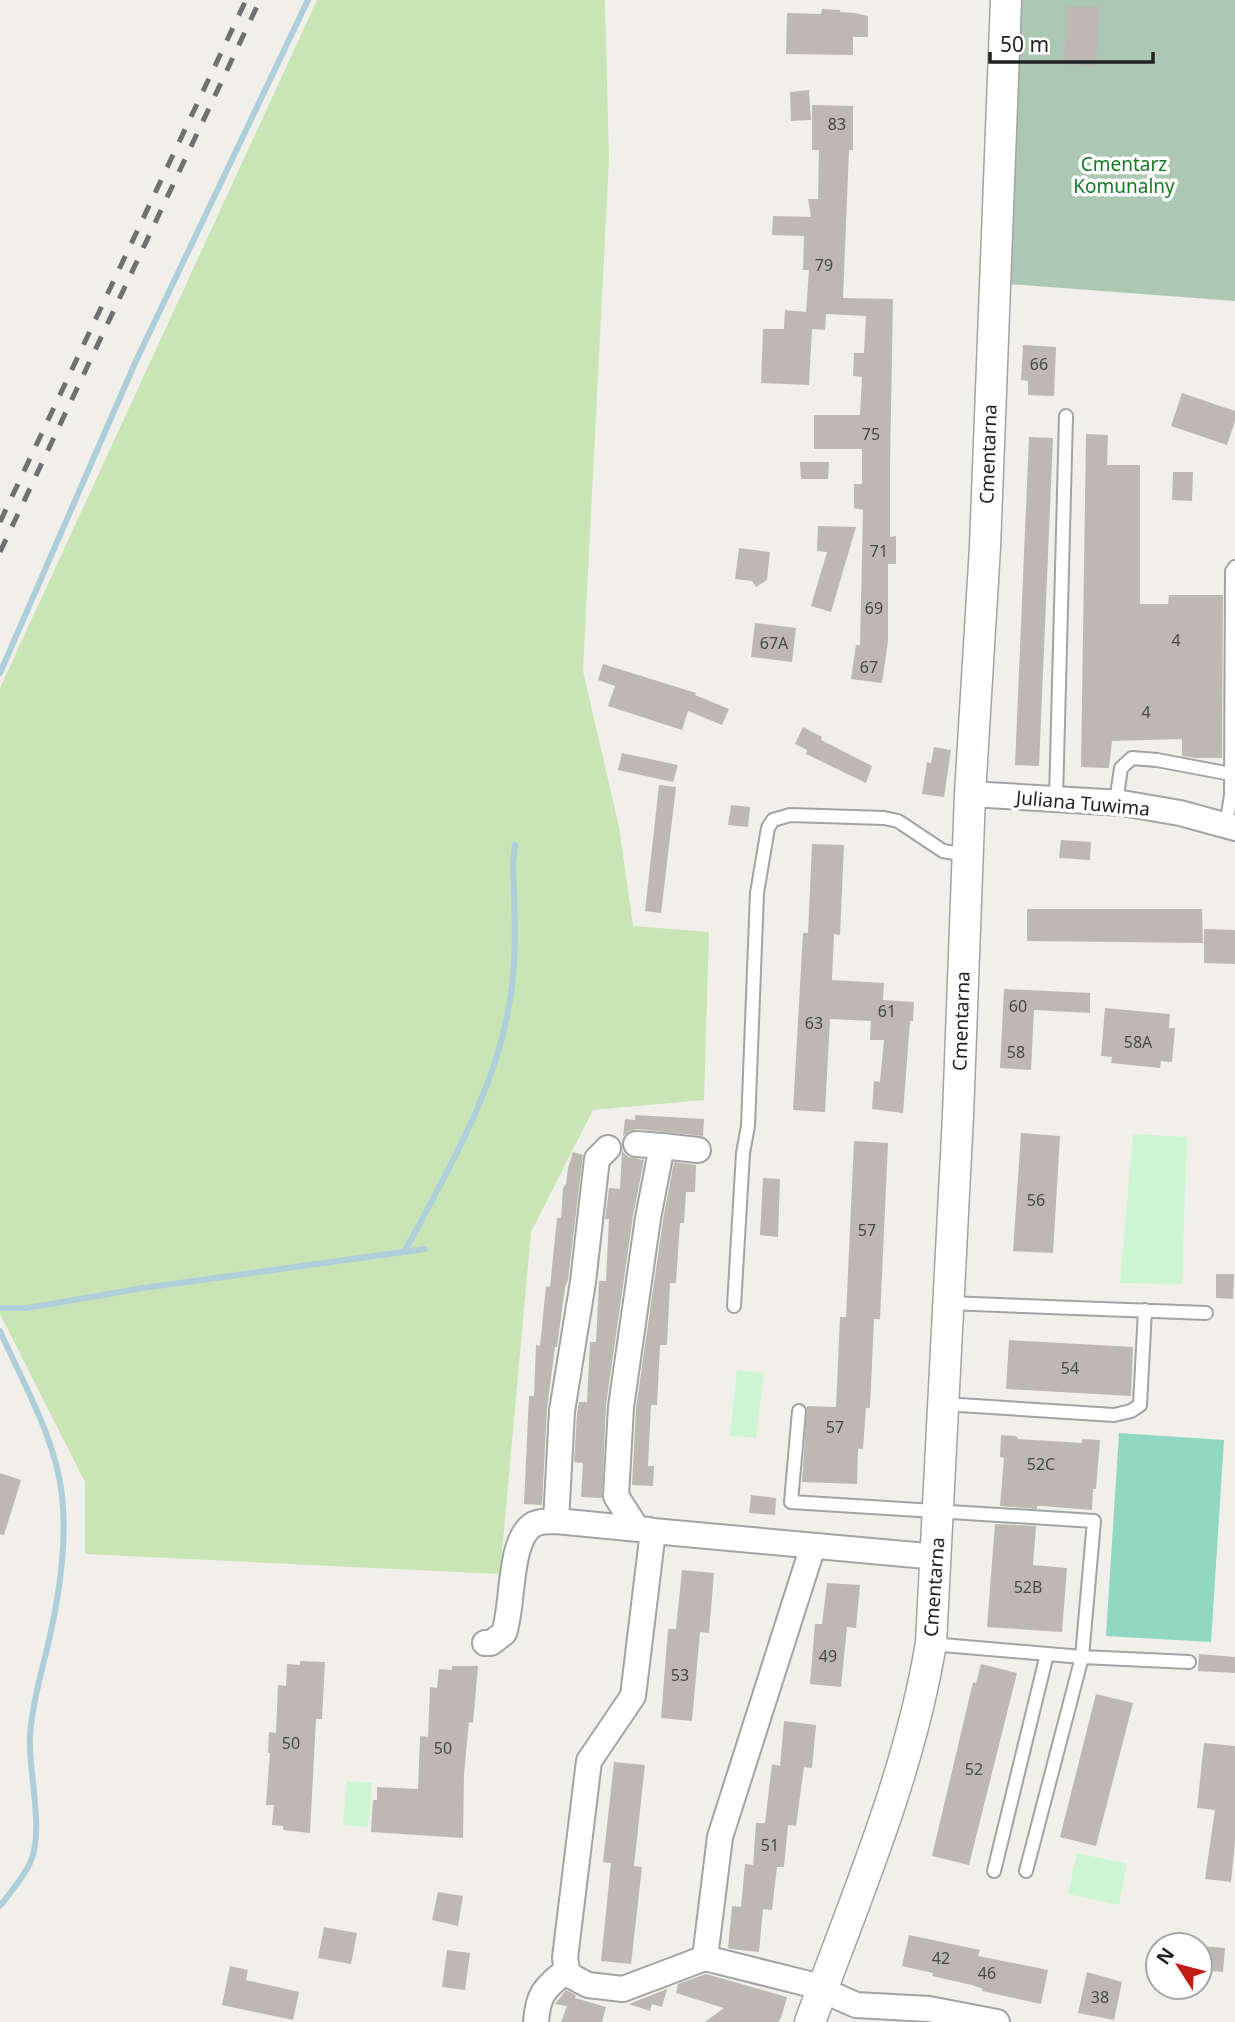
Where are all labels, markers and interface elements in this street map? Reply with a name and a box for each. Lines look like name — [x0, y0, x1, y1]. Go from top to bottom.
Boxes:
scale bar — [990, 21, 1153, 65]
text: 50 m — [1000, 30, 1049, 58]
house number: 83 — [828, 113, 846, 135]
park label: Cmentarz Komunalny — [1073, 151, 1175, 199]
house number: 79 — [815, 254, 833, 276]
house number: 66 — [1030, 353, 1048, 375]
street label: Cmentarna — [973, 404, 1003, 504]
house number: 75 — [862, 423, 880, 445]
house number: 71 — [870, 540, 888, 562]
house number: 69 — [865, 597, 883, 619]
house number: 4 — [1171, 629, 1181, 651]
house number: 67A — [760, 632, 789, 654]
house number: 67 — [860, 656, 878, 678]
house number: 4 — [1141, 701, 1151, 723]
street label: Juliana Tuwima — [1013, 784, 1151, 822]
street label: Cmentarna — [946, 971, 976, 1071]
house number: 60 — [1009, 995, 1027, 1017]
house number: 61 — [878, 1000, 896, 1022]
house number: 63 — [805, 1012, 823, 1034]
house number: 58A — [1124, 1031, 1153, 1053]
house number: 58 — [1007, 1041, 1025, 1063]
house number: 56 — [1027, 1189, 1045, 1211]
house number: 57 — [858, 1219, 876, 1241]
house number: 54 — [1061, 1357, 1079, 1379]
house number: 57 — [826, 1416, 844, 1438]
house number: 52C — [1027, 1453, 1055, 1475]
street label: Cmentarna — [918, 1536, 950, 1638]
house number: 52B — [1014, 1576, 1042, 1598]
house number: 49 — [819, 1645, 837, 1667]
house number: 53 — [671, 1664, 689, 1686]
house number: 50 — [282, 1732, 300, 1754]
house number: 50 — [434, 1737, 452, 1759]
house number: 52 — [965, 1758, 983, 1780]
house number: 51 — [761, 1834, 779, 1856]
north arrow — [1144, 1931, 1214, 2001]
text: N — [1150, 1942, 1180, 1970]
house number: 42 — [932, 1947, 950, 1969]
house number: 46 — [978, 1962, 996, 1984]
house number: 38 — [1091, 1986, 1109, 2008]

